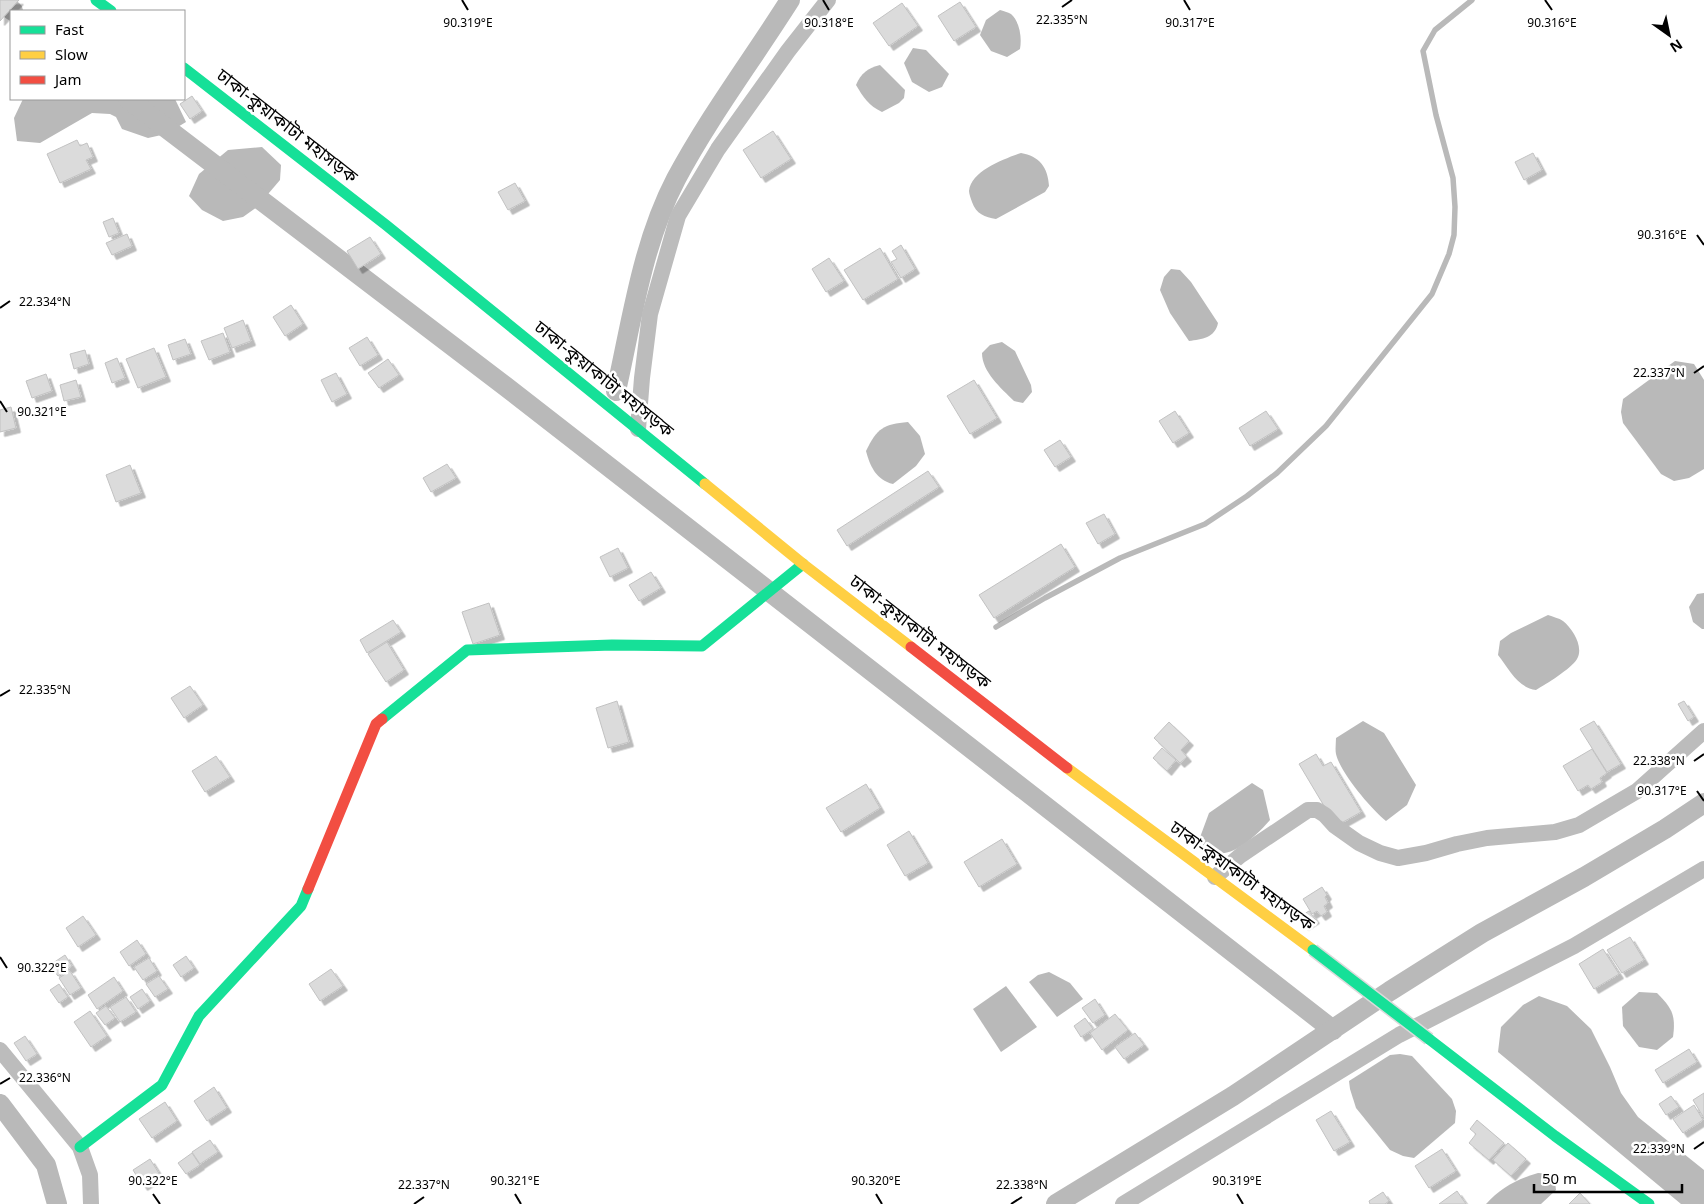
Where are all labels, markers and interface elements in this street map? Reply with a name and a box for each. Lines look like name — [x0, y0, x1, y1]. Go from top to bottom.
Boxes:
legend — [10, 10, 185, 100]
north arrow — [1644, 10, 1694, 60]
text: 22.335°N — [1036, 11, 1088, 28]
text: 90.319°E — [443, 14, 493, 31]
text: 90.318°E — [804, 14, 854, 31]
text: 90.317°E — [1165, 14, 1215, 31]
text: 90.316°E — [1527, 14, 1577, 31]
text: Fast — [55, 19, 84, 39]
text: N — [1666, 35, 1686, 57]
text: Slow — [55, 44, 88, 64]
street label: ঢাকা-কুয়াকাটা মহাসড়ক — [211, 62, 364, 188]
text: Jam — [53, 69, 82, 89]
text: 90.316°E — [1637, 226, 1687, 243]
text: 22.334°N — [19, 293, 71, 310]
street label: ঢাকা-কুয়াকাটা মহাসড়ক — [529, 314, 680, 442]
text: 22.337°N — [1633, 364, 1685, 381]
text: 90.321°E — [17, 403, 67, 420]
street label: ঢাকা-কুয়াকাটা মহাসড়ক — [844, 568, 997, 694]
text: 22.335°N — [19, 681, 71, 698]
text: 22.338°N — [1633, 752, 1685, 769]
text: 90.317°E — [1637, 782, 1687, 799]
street label: ঢাকা-কুয়াকাটা মহাসড়ক — [1165, 814, 1320, 936]
text: 90.322°E — [17, 959, 67, 976]
text: 22.336°N — [19, 1069, 71, 1086]
text: 22.339°N — [1633, 1140, 1685, 1157]
scale bar — [1534, 1162, 1682, 1194]
text: 50 m — [1542, 1168, 1577, 1188]
text: 90.322°E — [128, 1172, 178, 1189]
text: 90.321°E — [490, 1172, 540, 1189]
text: 90.320°E — [851, 1172, 901, 1189]
text: 90.319°E — [1212, 1172, 1262, 1189]
text: 22.337°N — [398, 1176, 450, 1193]
text: 22.338°N — [996, 1176, 1048, 1193]

